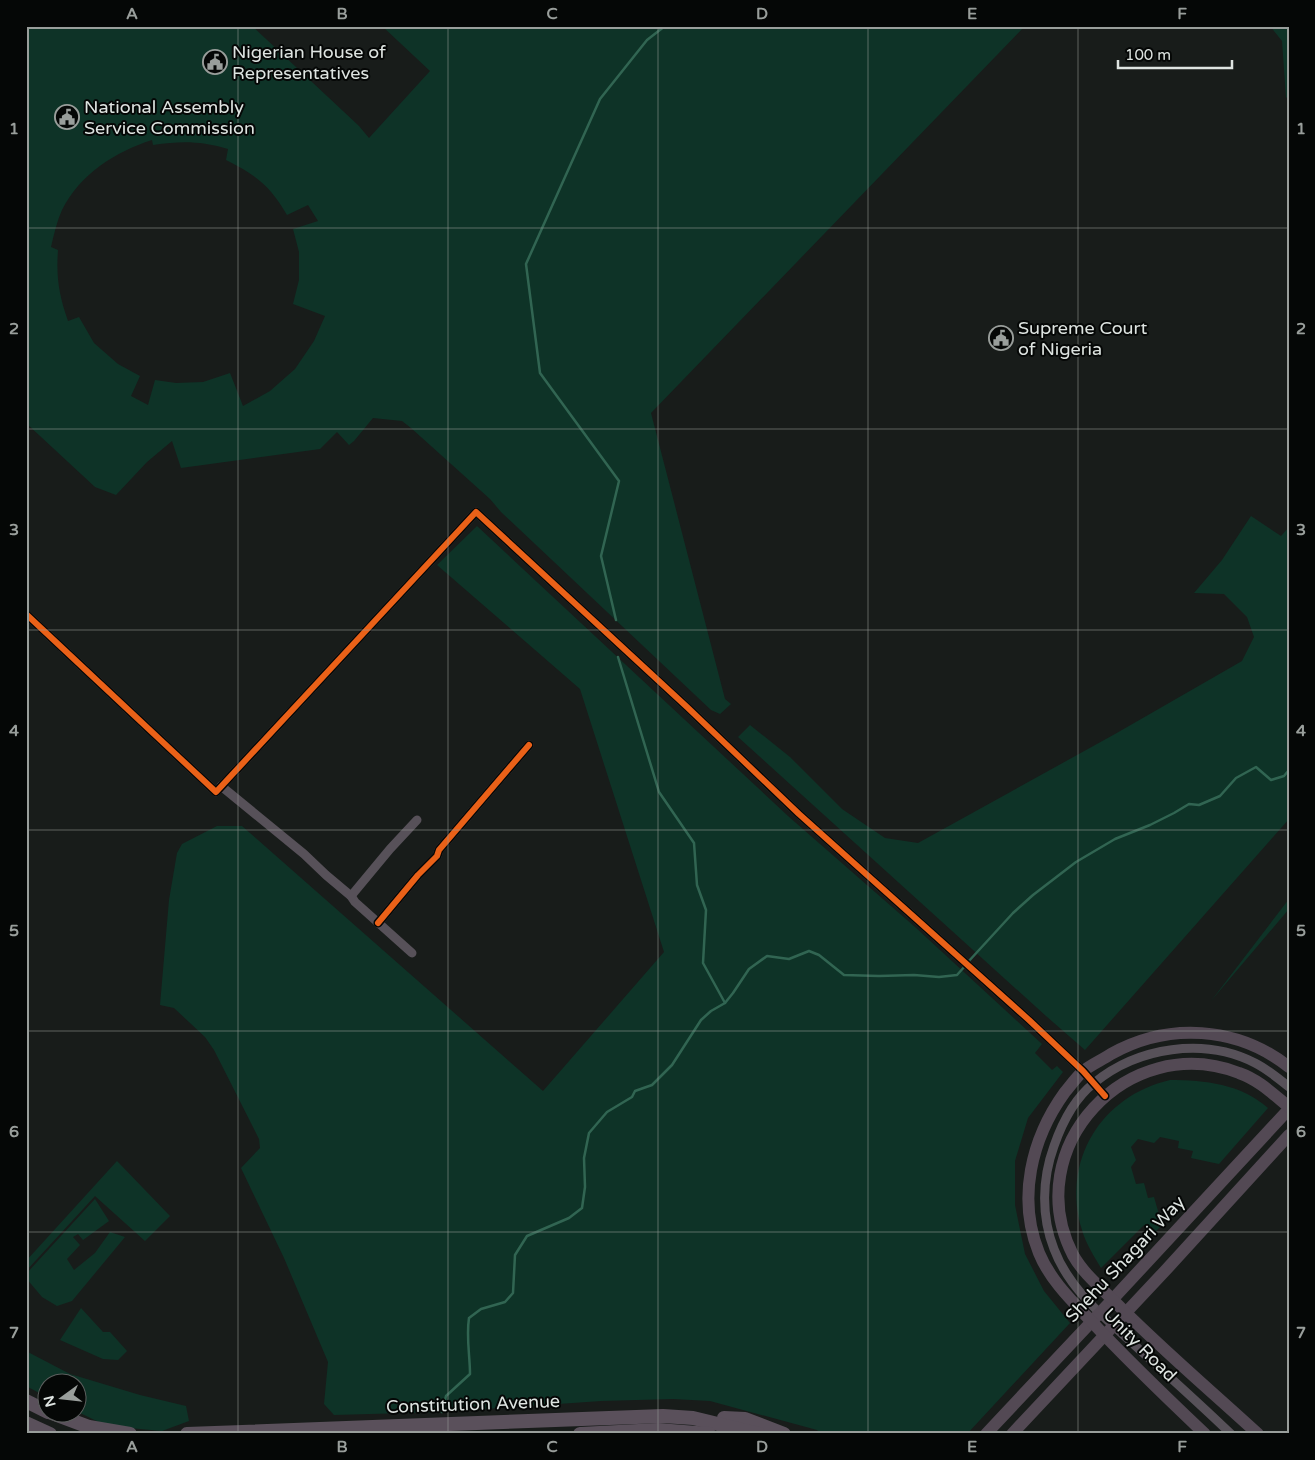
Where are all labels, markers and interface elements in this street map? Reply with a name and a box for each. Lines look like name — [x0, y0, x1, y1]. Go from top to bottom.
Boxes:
text: A — [126, 4, 138, 24]
text: B — [336, 4, 348, 24]
text: C — [546, 4, 558, 24]
text: D — [756, 4, 768, 24]
text: E — [967, 4, 977, 24]
text: F — [1177, 4, 1187, 24]
scale bar — [1118, 38, 1231, 70]
place label: Nigerian House of Representatives — [232, 41, 386, 84]
text: 100 m — [1125, 46, 1171, 64]
public building icon: Nigerian House of Representatives — [202, 49, 228, 75]
place label: National Assembly Service Commission — [84, 96, 255, 139]
public building icon: National Assembly Service Commission — [54, 104, 80, 130]
text: 1 — [9, 119, 19, 139]
text: 1 — [1296, 119, 1306, 139]
place label: Supreme Court of Nigeria — [1018, 317, 1147, 360]
text: 2 — [9, 319, 19, 339]
text: 2 — [1296, 319, 1306, 339]
public building icon: Supreme Court of Nigeria — [988, 325, 1014, 351]
text: 3 — [9, 520, 19, 540]
text: 3 — [1296, 520, 1306, 540]
text: 4 — [9, 721, 19, 741]
text: 4 — [1296, 721, 1306, 741]
text: 5 — [9, 921, 19, 941]
text: 5 — [1296, 921, 1306, 941]
text: 6 — [9, 1122, 19, 1142]
text: 6 — [1296, 1122, 1306, 1142]
street label: Shehu Shagari Way — [1061, 1191, 1190, 1327]
street label: Unity Road — [1099, 1304, 1181, 1386]
text: 7 — [9, 1323, 19, 1343]
text: 7 — [1296, 1323, 1306, 1343]
north arrow — [38, 1372, 88, 1422]
street label: Constitution Avenue — [386, 1390, 560, 1418]
text: N — [40, 1394, 60, 1409]
text: A — [126, 1437, 138, 1457]
text: B — [336, 1437, 348, 1457]
text: C — [546, 1437, 558, 1457]
text: D — [756, 1437, 768, 1457]
text: E — [967, 1437, 977, 1457]
text: F — [1177, 1437, 1187, 1457]

